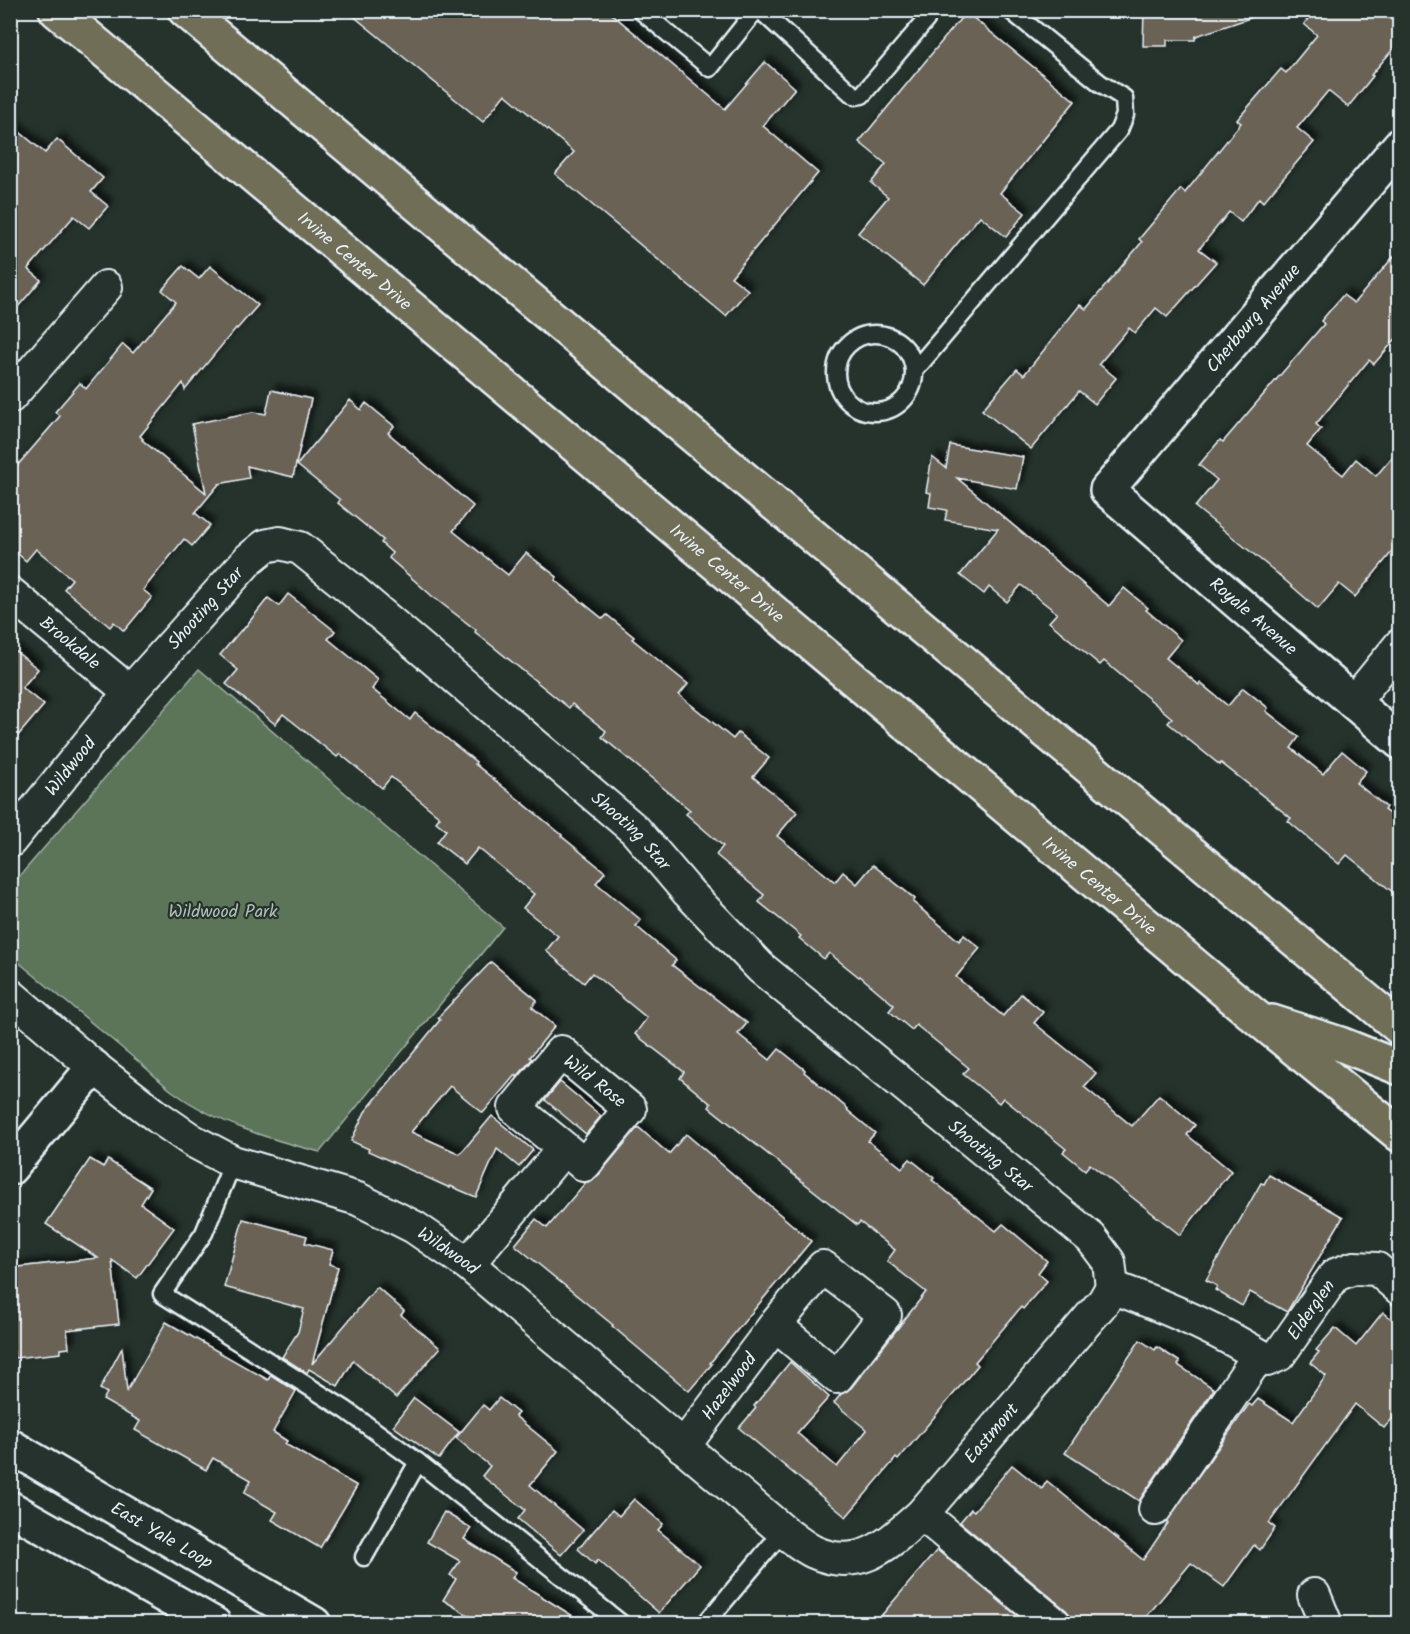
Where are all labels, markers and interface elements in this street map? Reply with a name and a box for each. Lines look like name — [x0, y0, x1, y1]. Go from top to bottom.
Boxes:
street label: Irvine Center Drive — [290, 205, 418, 319]
street label: Cherbourg Avenue — [1200, 258, 1309, 380]
street label: Irvine Center Drive — [662, 517, 790, 631]
street label: Shooting Star — [161, 560, 252, 657]
street label: Royale Avenue — [1202, 571, 1303, 664]
street label: Brookdale — [32, 610, 106, 678]
street label: Wildwood — [38, 730, 105, 803]
street label: Shooting Star — [584, 785, 678, 879]
street label: Irvine Center Drive — [1034, 830, 1162, 944]
park label: Wildwood Park — [169, 898, 278, 927]
street label: Wild Rose — [556, 1048, 632, 1116]
street label: Shooting Star — [941, 1113, 1040, 1202]
street label: Wildwood — [411, 1220, 485, 1284]
street label: Elderglen — [1280, 1274, 1344, 1347]
street label: Hazelwood — [695, 1346, 766, 1427]
street label: Eastmont — [958, 1396, 1028, 1471]
street label: East Yale Loop — [105, 1495, 218, 1578]

